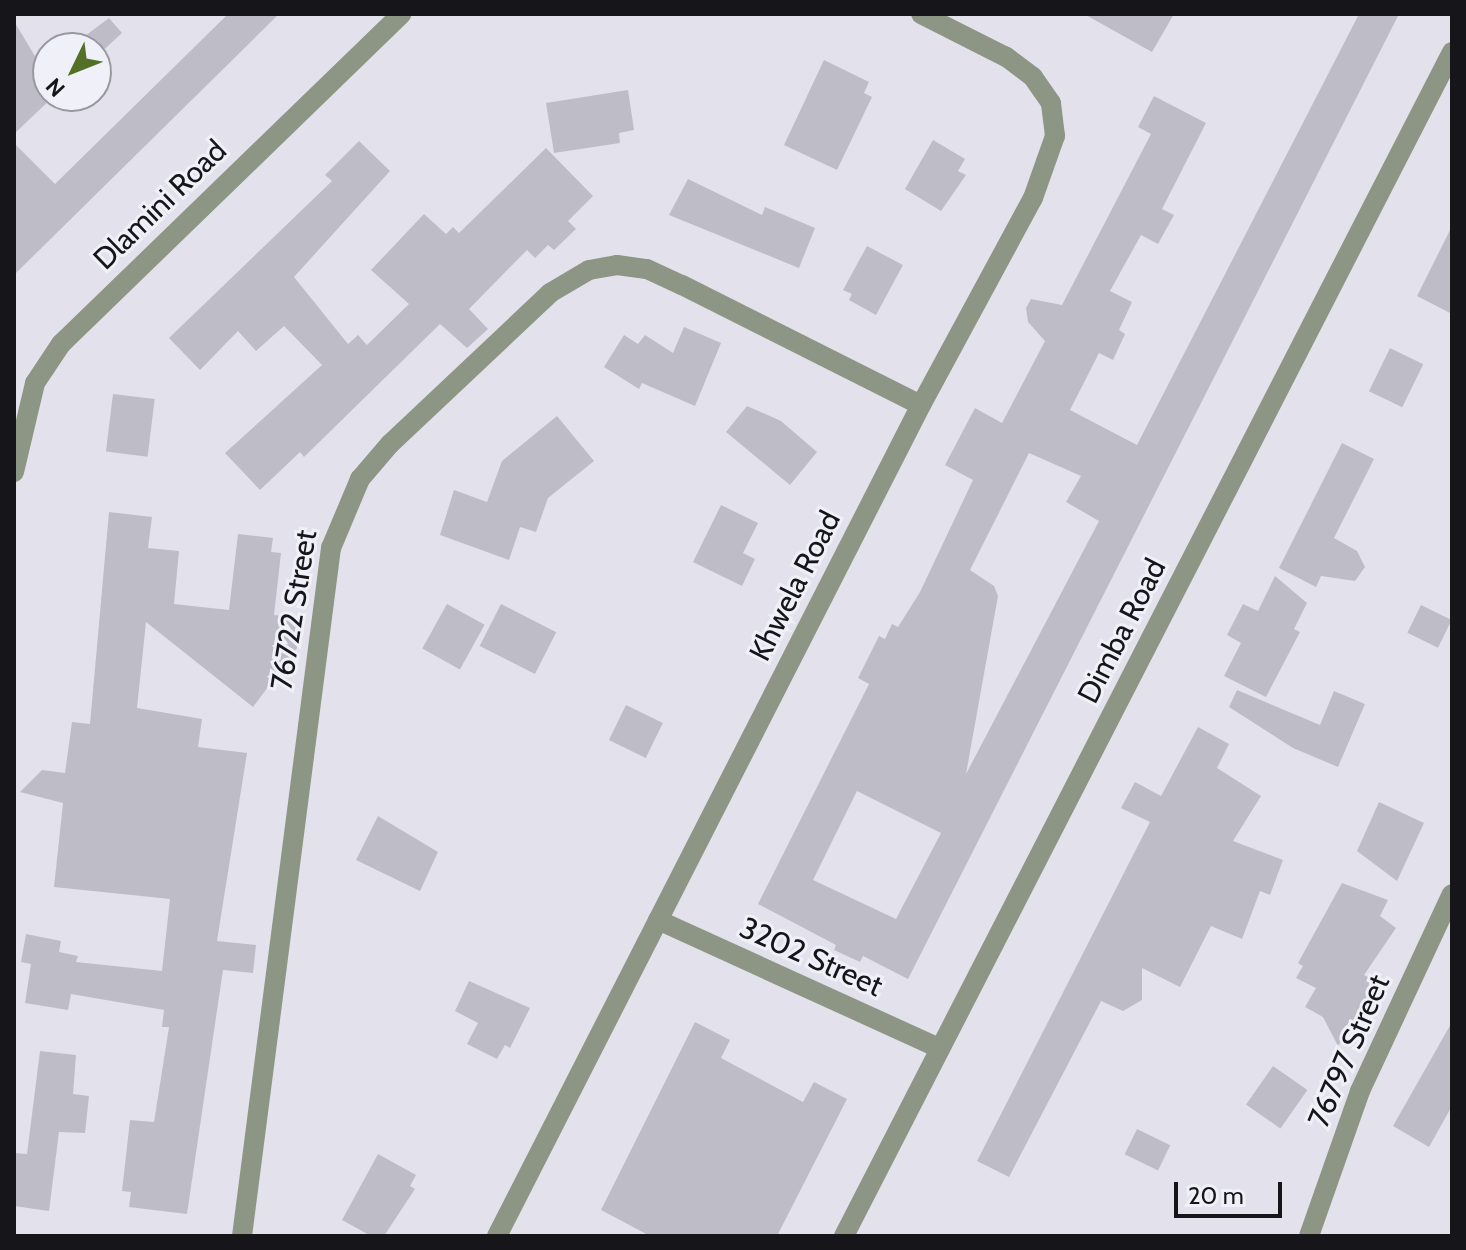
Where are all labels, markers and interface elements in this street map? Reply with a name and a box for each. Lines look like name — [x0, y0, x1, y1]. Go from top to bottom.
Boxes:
north arrow — [32, 32, 112, 112]
text: N — [40, 72, 71, 102]
street label: Dlamini Road — [86, 133, 234, 277]
street label: Khwela Road — [742, 505, 848, 667]
street label: 76722 Street — [264, 527, 324, 693]
street label: Dimba Road — [1070, 553, 1174, 709]
street label: 3202 Street — [734, 910, 888, 1004]
street label: 76797 Street — [1301, 969, 1397, 1133]
scale bar — [1178, 1166, 1286, 1216]
text: 20 m — [1188, 1181, 1244, 1210]

